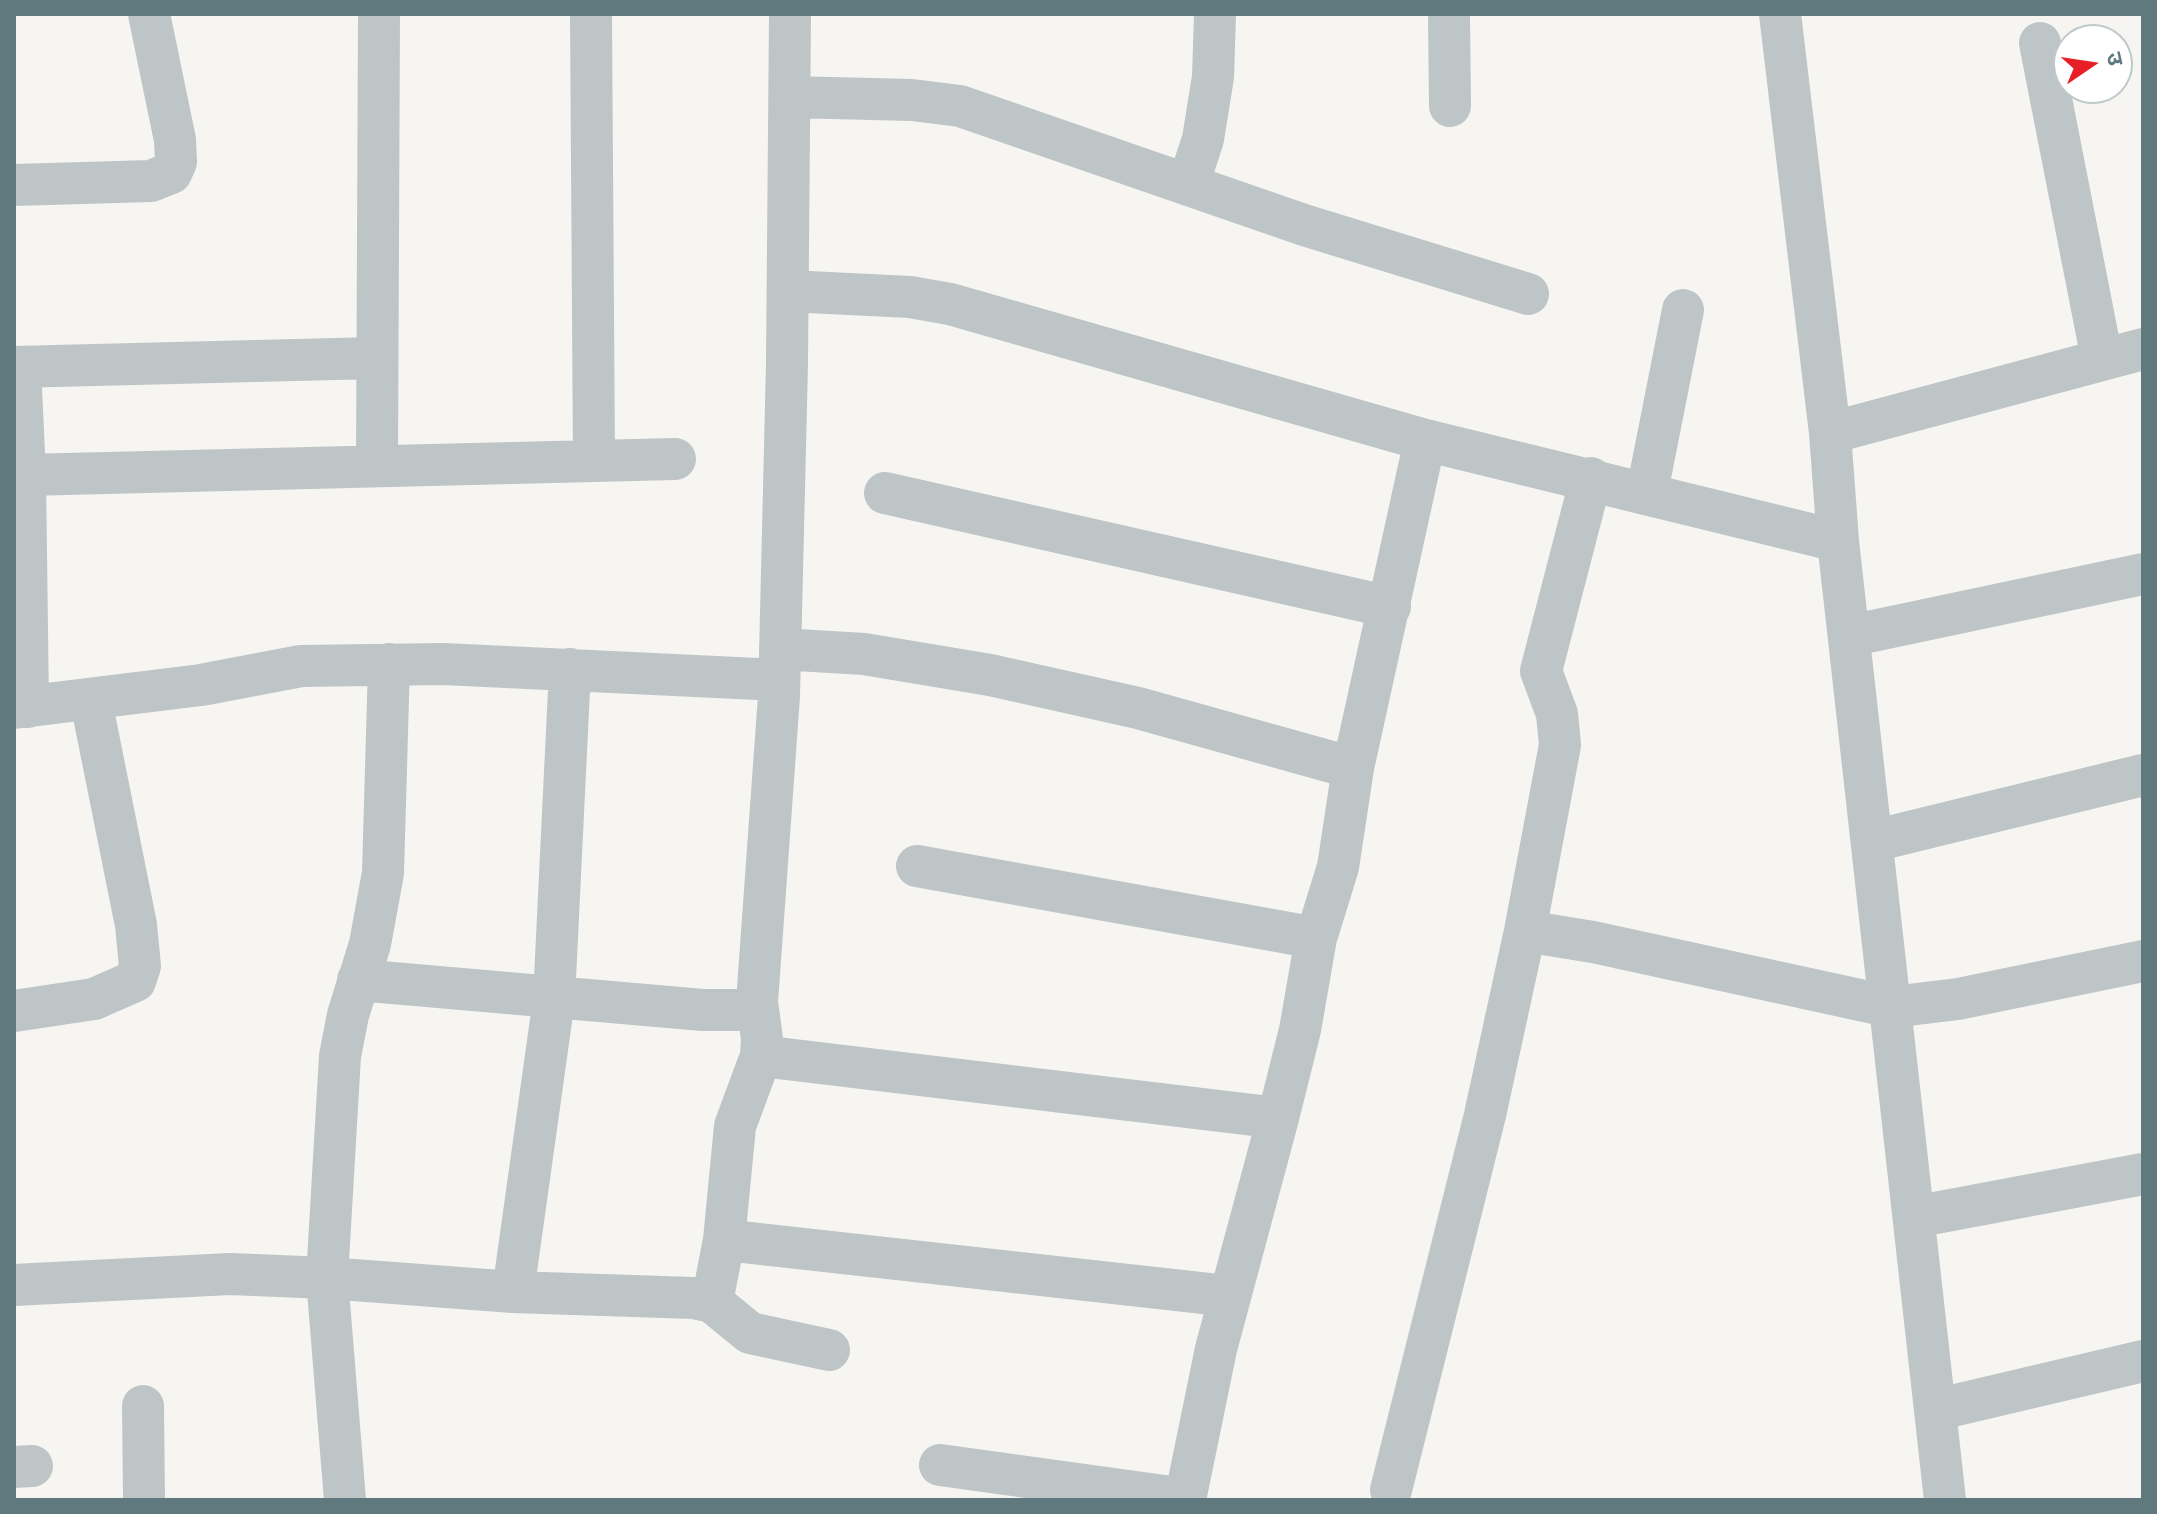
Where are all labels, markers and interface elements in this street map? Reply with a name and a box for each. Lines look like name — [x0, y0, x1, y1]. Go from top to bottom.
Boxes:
north arrow — [2053, 24, 2133, 104]
text: उ — [2100, 50, 2130, 68]

